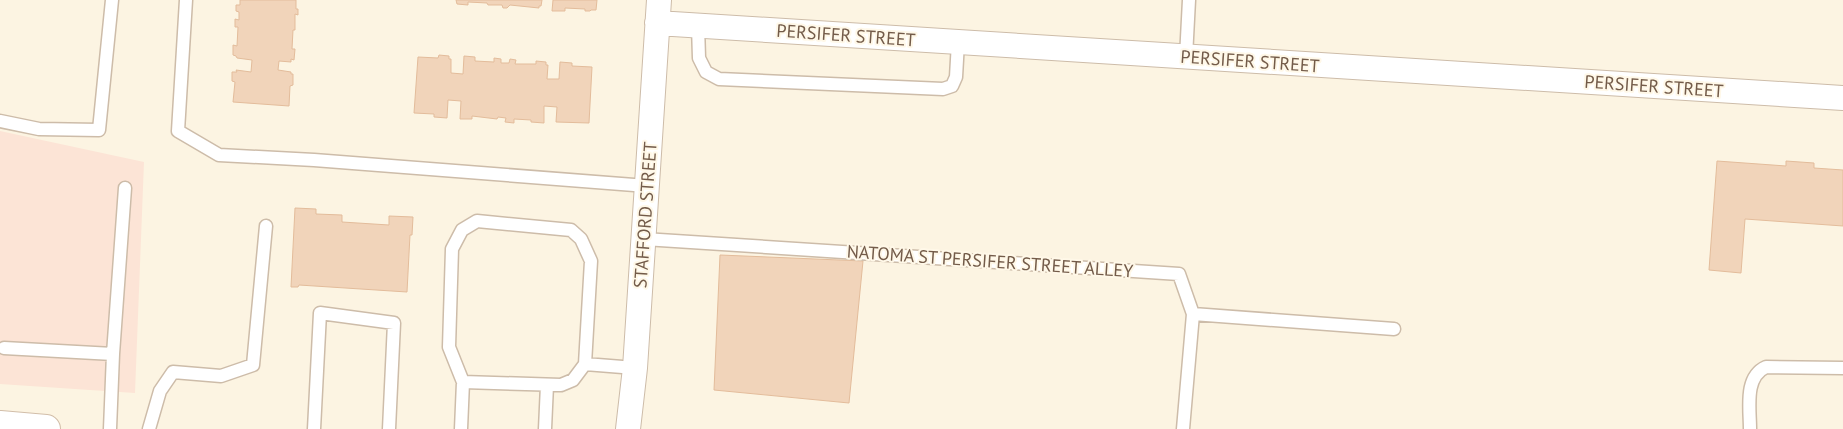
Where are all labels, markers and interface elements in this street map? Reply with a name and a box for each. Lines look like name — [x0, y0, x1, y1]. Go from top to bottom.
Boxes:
street label: PERSIFER STREET — [776, 19, 916, 51]
street label: PERSIFER STREET — [1180, 45, 1320, 77]
street label: PERSIFER STREET — [1584, 70, 1724, 102]
street label: STAFFORD STREET — [628, 141, 662, 289]
street label: NATOMA ST PERSIFER STREET ALLEY — [846, 240, 1134, 282]

